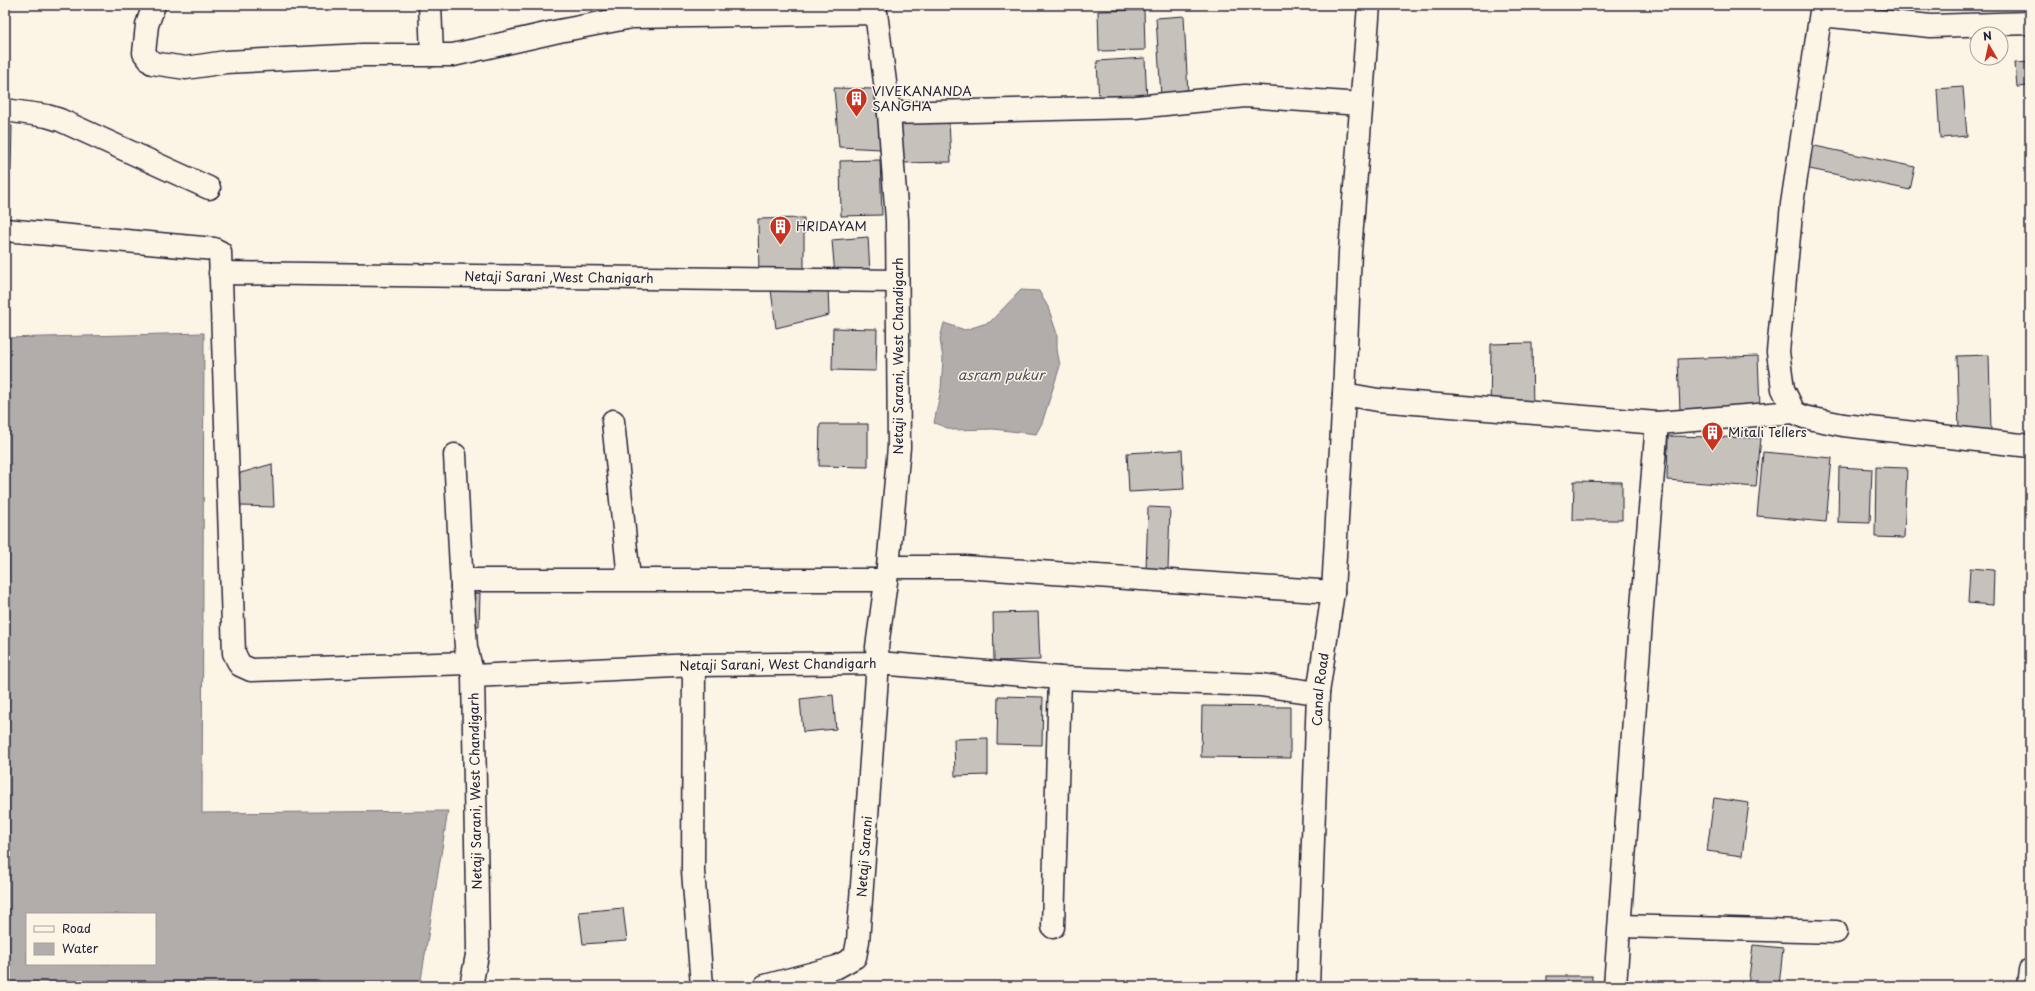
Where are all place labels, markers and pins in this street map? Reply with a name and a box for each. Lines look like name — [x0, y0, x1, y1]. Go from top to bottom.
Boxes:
place label: VIVEKANANDA SANGHA — [872, 81, 972, 115]
building icon: VIVEKANANDA SANGHA — [844, 85, 870, 118]
building icon: HRIDAYAM — [768, 213, 794, 246]
place label: HRIDAYAM — [796, 216, 867, 235]
building icon: Mitali Tellers — [1700, 419, 1726, 452]
place label: Mitali Tellers — [1728, 422, 1807, 441]

